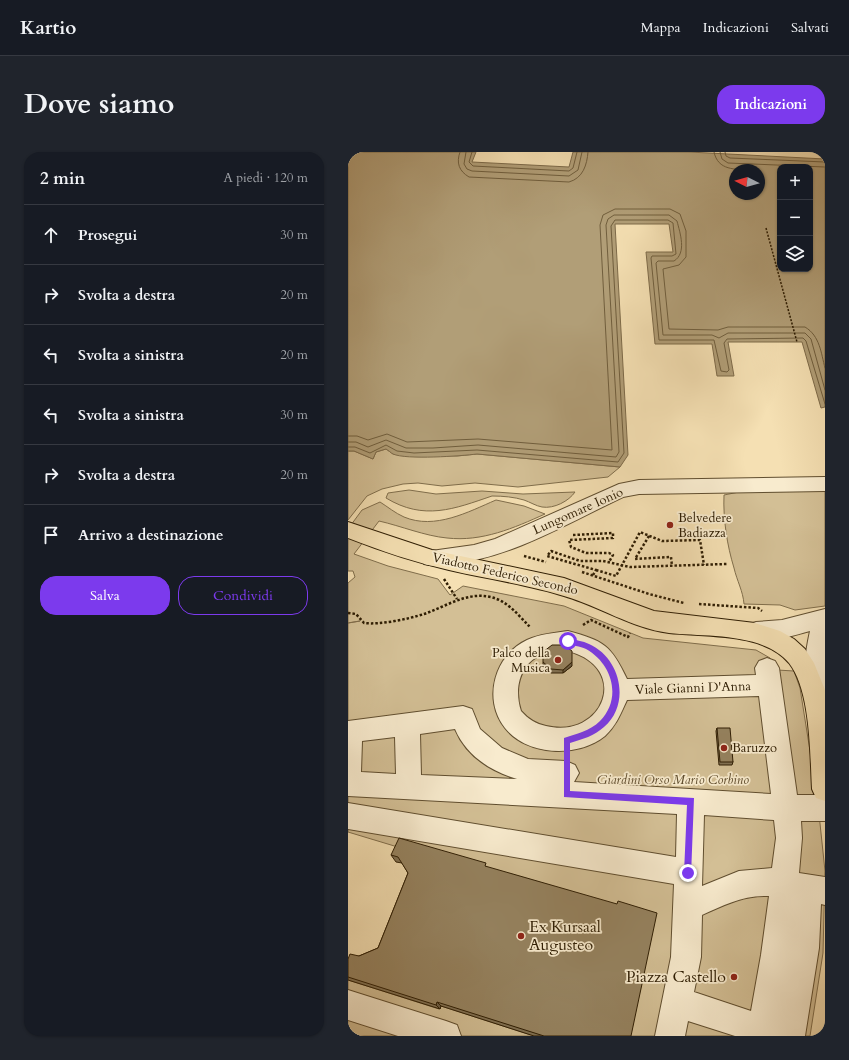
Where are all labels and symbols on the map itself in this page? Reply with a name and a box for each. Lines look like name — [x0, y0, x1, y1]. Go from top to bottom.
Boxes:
north arrow — [729, 164, 765, 200]
street label: Lungomare Ionio — [530, 483, 626, 539]
place label: Belvedere Badiazza — [678, 509, 732, 542]
marker: Belvedere Badiazza — [665, 520, 675, 530]
street label: Viadotto Federico Secondo — [430, 548, 580, 600]
route start — [559, 632, 577, 650]
place label: Palco della Musica — [492, 644, 550, 677]
marker: Palco della Musica — [553, 655, 563, 665]
street label: Viale Gianni D'Anna — [635, 677, 752, 699]
place label: Baruzzo — [732, 739, 777, 757]
marker: Baruzzo — [719, 743, 729, 753]
park label: Giardini Orso Mario Corbino — [597, 771, 749, 789]
route end — [679, 864, 697, 882]
place label: Ex Kursaal Augusteo — [529, 916, 601, 956]
marker: Ex Kursaal Augusteo — [516, 931, 526, 941]
place label: Piazza Castello — [626, 966, 726, 988]
marker: Piazza Castello — [729, 972, 739, 982]

